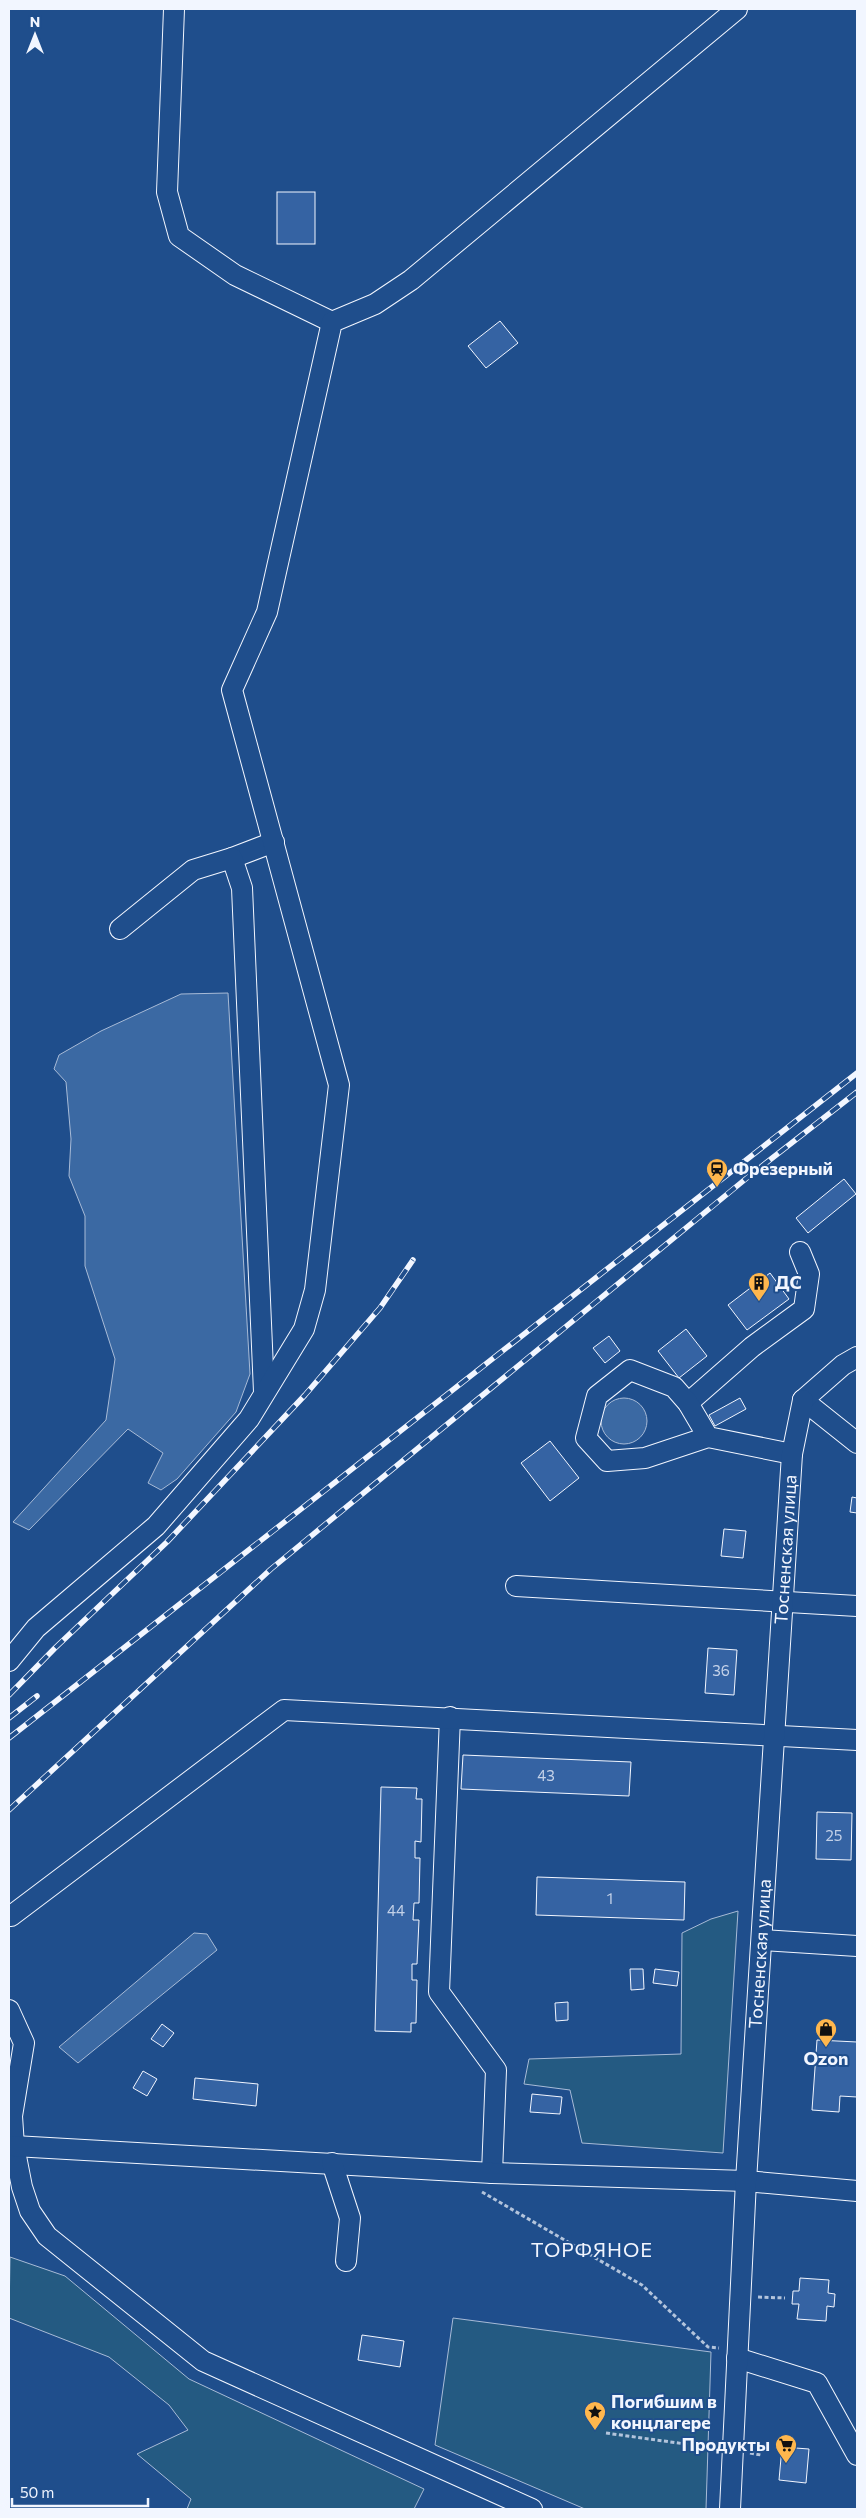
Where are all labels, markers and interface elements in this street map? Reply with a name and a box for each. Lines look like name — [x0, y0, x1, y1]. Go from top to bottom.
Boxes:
north arrow — [10, 10, 60, 60]
text: N — [30, 13, 40, 30]
station icon: Фрезерный — [705, 1157, 729, 1188]
place label: Фрезерный — [733, 1157, 833, 1179]
building icon: ДС — [747, 1271, 771, 1302]
place label: ДС — [775, 1271, 802, 1293]
street label: Тосненская улица — [769, 1474, 801, 1625]
house number: 36 — [712, 1661, 730, 1679]
house number: 43 — [537, 1766, 555, 1784]
house number: 25 — [826, 1826, 842, 1844]
street label: Тосненская улица — [744, 1878, 775, 2029]
house number: 1 — [607, 1889, 613, 1907]
house number: 44 — [387, 1901, 405, 1919]
shop icon: Ozon — [814, 2017, 838, 2048]
place label: Ozon — [803, 2047, 849, 2069]
district label: ТОРФЯНОЕ — [531, 2237, 653, 2261]
place label: Погибшим в концлагере — [611, 2390, 717, 2433]
place icon: Погибшим в концлагере — [583, 2400, 607, 2431]
place label: Продукты — [682, 2433, 770, 2455]
supermarket icon: Продукты — [774, 2433, 798, 2464]
scale bar — [12, 2476, 149, 2508]
text: 50 m — [20, 2483, 54, 2501]

